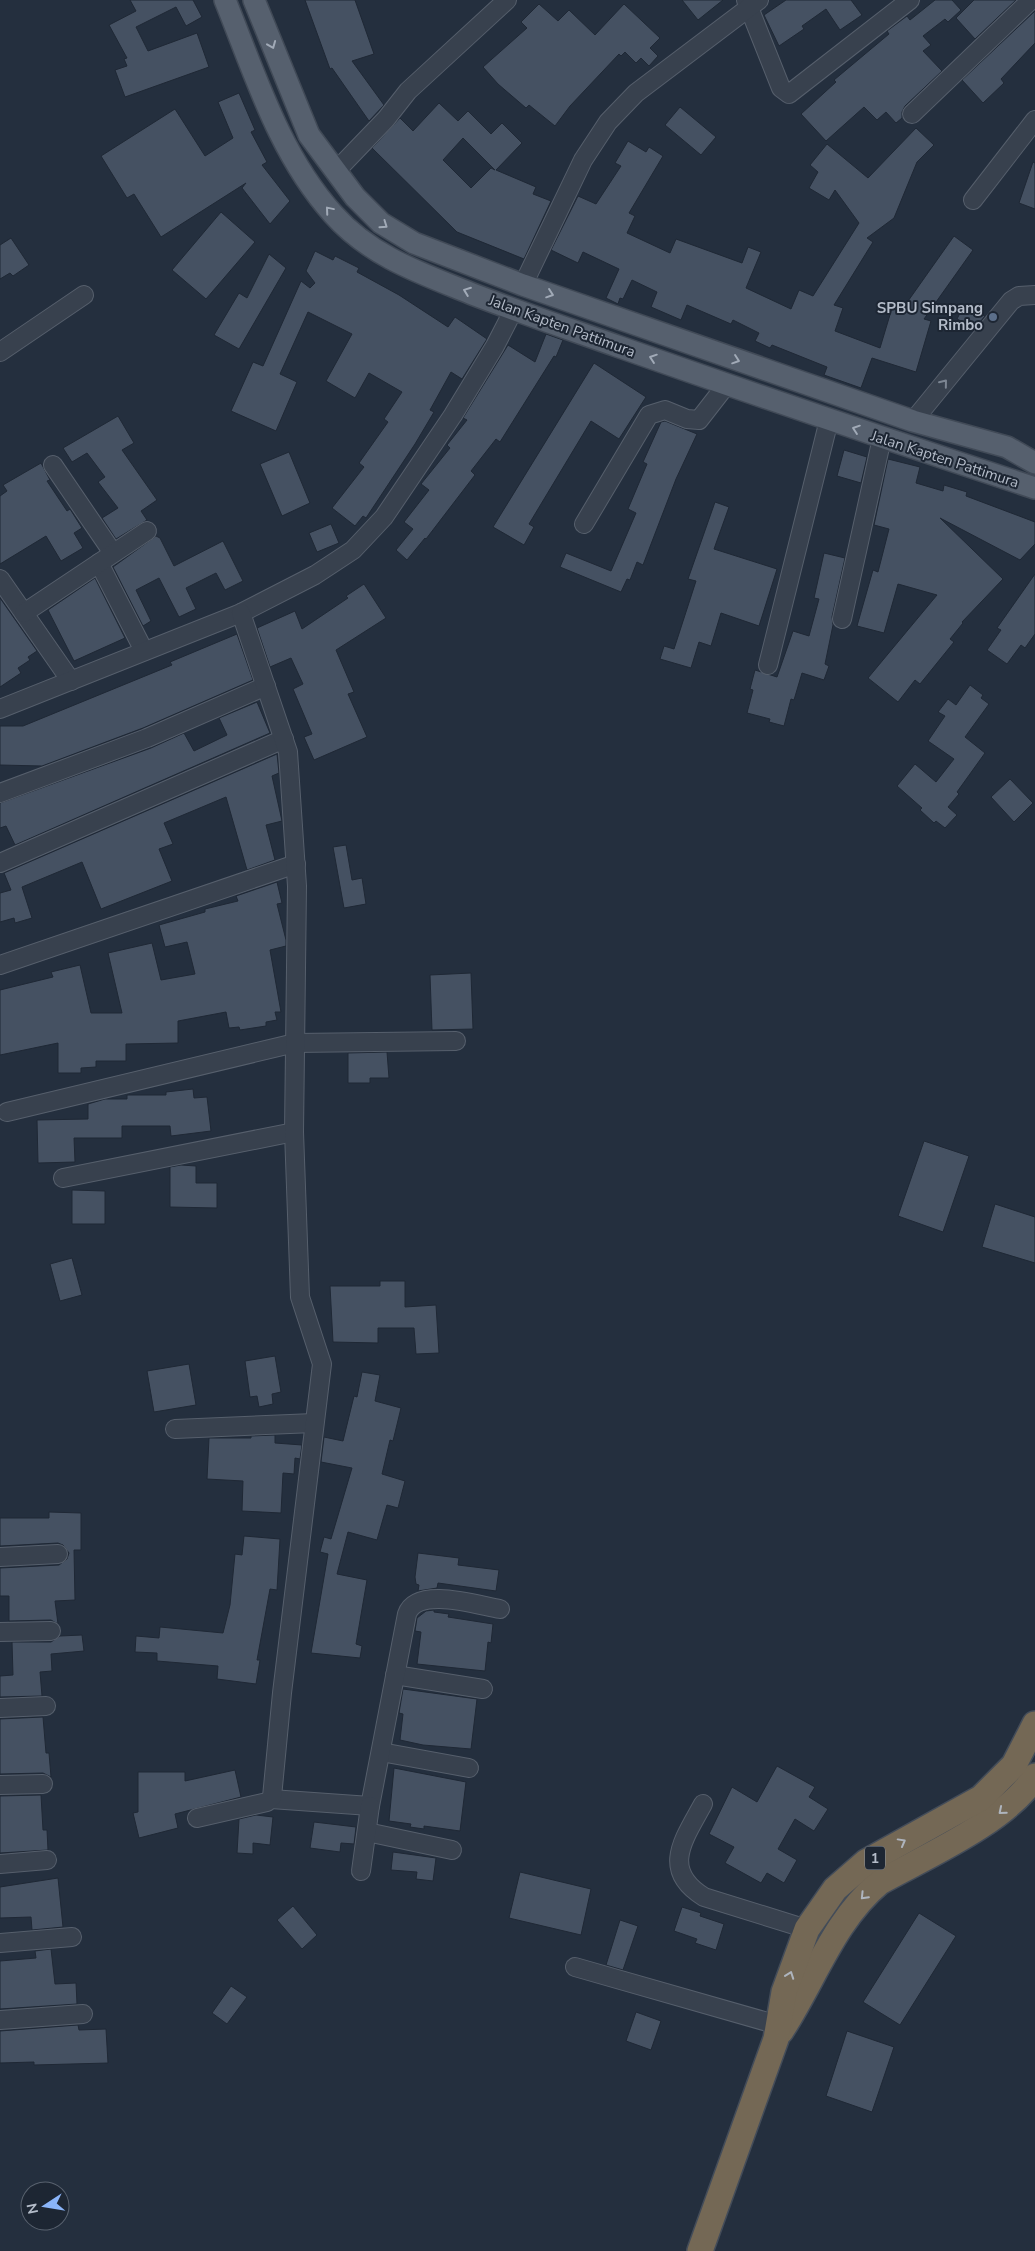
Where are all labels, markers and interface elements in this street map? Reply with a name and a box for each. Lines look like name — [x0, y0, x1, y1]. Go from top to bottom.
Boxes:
one-way arrow — [266, 40, 276, 49]
one-way arrow — [327, 207, 335, 216]
one-way arrow — [379, 219, 388, 228]
one-way arrow — [463, 287, 472, 298]
one-way arrow — [545, 288, 554, 298]
street label: Jalan Kapten Pattimura — [485, 290, 638, 362]
place label: SPBU Simpang Rimbo — [877, 298, 983, 335]
marker: SPBU Simpang Rimbo — [987, 311, 999, 323]
one-way arrow — [649, 354, 657, 364]
one-way arrow — [731, 354, 740, 364]
one-way arrow — [938, 380, 946, 389]
one-way arrow — [852, 425, 860, 435]
street label: Jalan Kapten Pattimura — [868, 425, 1022, 492]
one-way arrow — [999, 1806, 1008, 1814]
one-way arrow — [897, 1838, 906, 1848]
road number: 1 — [865, 1846, 885, 1870]
one-way arrow — [861, 1890, 870, 1899]
one-way arrow — [784, 1971, 794, 1979]
north arrow — [20, 2181, 70, 2231]
text: N — [22, 2201, 43, 2216]

